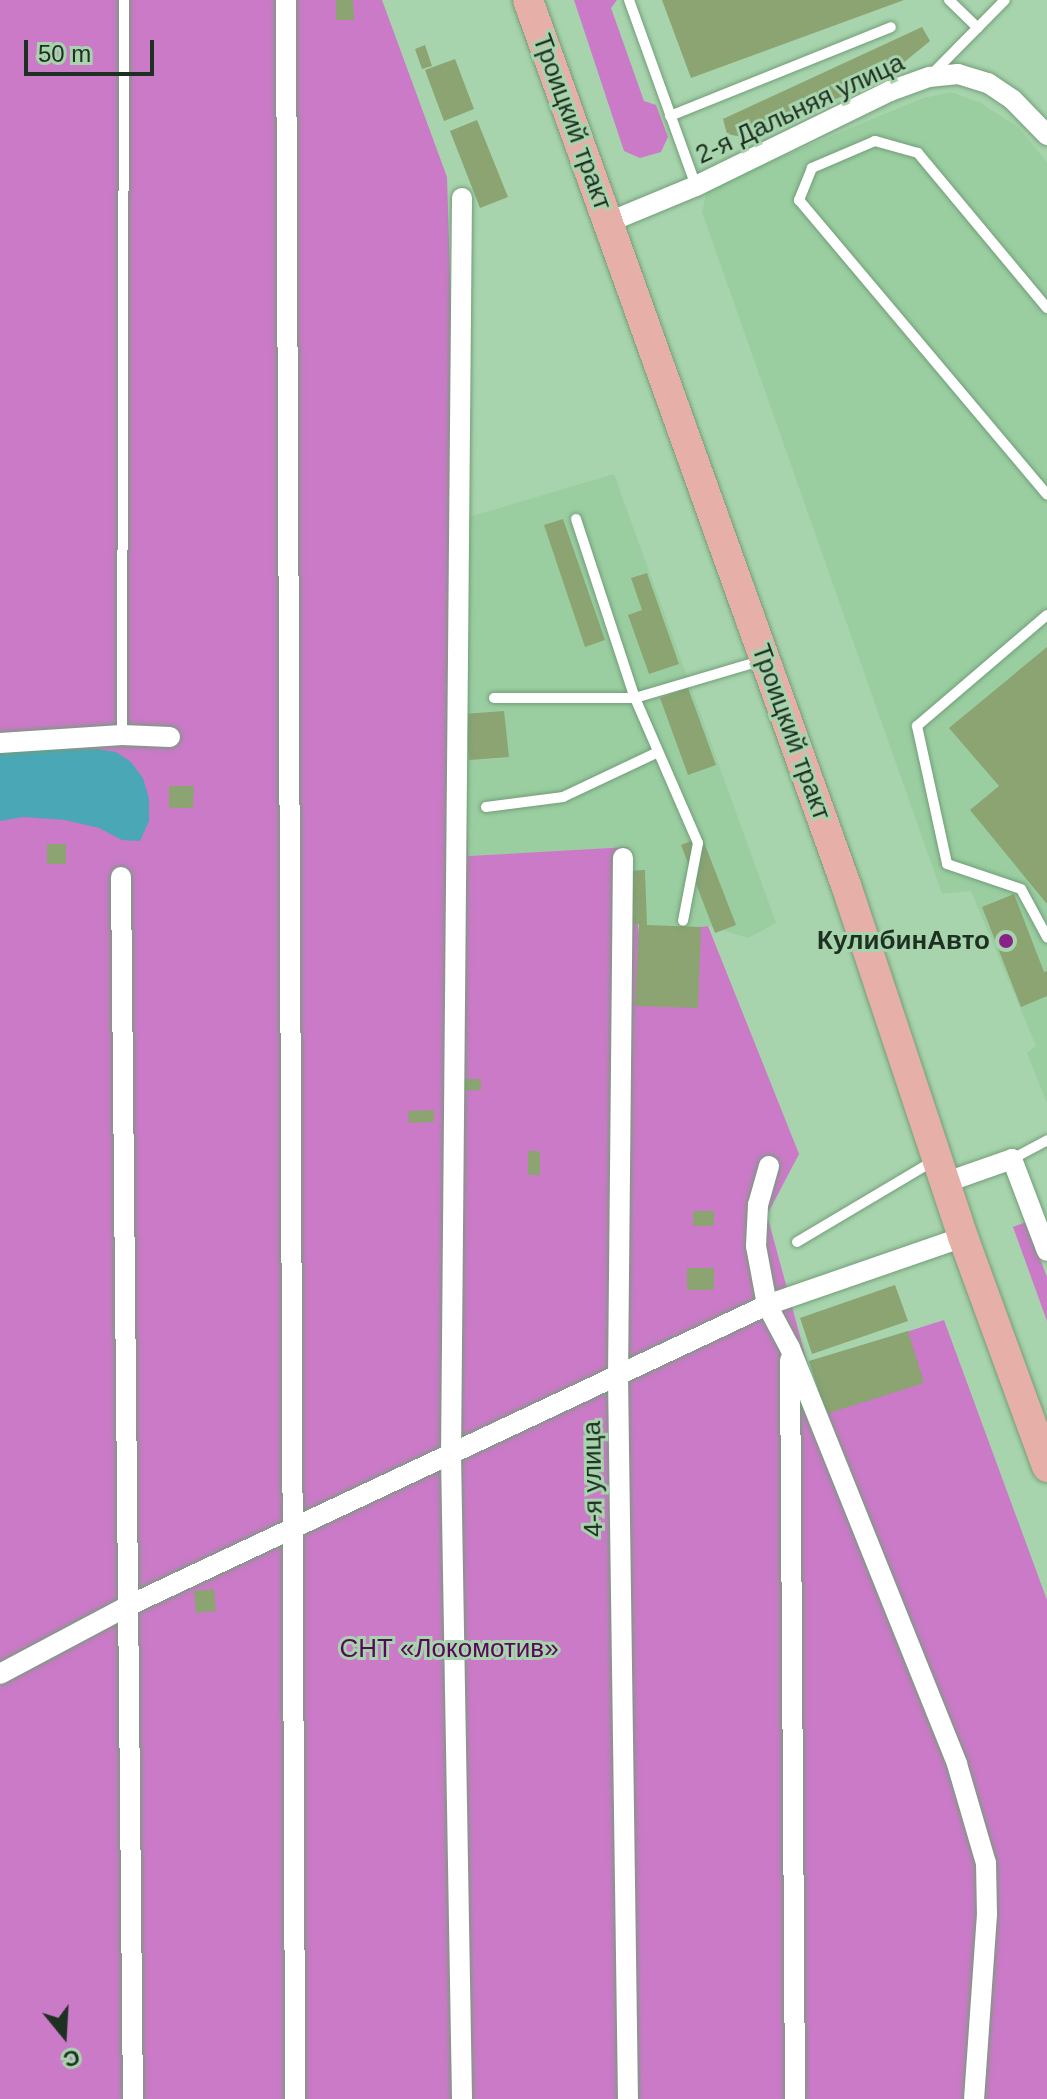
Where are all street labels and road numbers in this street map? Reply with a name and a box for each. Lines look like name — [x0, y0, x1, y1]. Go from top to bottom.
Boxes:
street label: Троицкий тракт — [526, 30, 618, 214]
street label: 2-я Дальняя улица — [691, 47, 909, 171]
street label: Троицкий тракт — [745, 640, 837, 824]
street label: 4-я улица — [576, 1421, 610, 1537]

